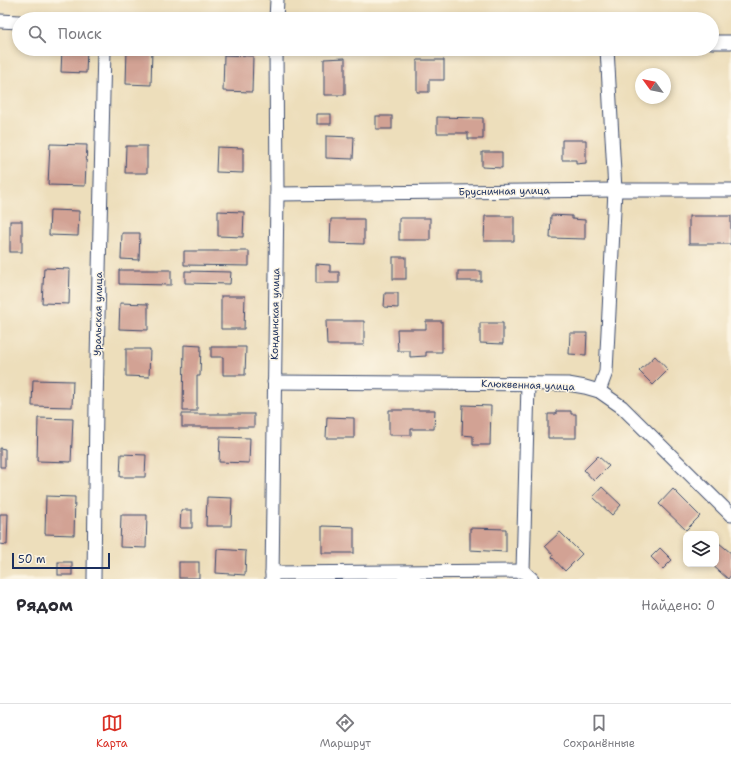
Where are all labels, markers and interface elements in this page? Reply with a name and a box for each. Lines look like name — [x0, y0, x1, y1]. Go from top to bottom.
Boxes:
search box — [12, 12, 719, 56]
icon: search — [26, 23, 48, 45]
text: Поиск — [58, 24, 102, 44]
north arrow — [635, 68, 671, 104]
street label: Брусничная улица — [458, 184, 550, 198]
street label: Кондинская улица — [268, 267, 282, 360]
street label: Уральская улица — [91, 271, 105, 356]
street label: Клюквенная улица — [481, 377, 576, 393]
map controls — [683, 531, 719, 567]
button: layers — [683, 531, 719, 567]
scale bar — [12, 551, 110, 570]
text: 50 m — [18, 552, 46, 567]
text: Рядом — [16, 594, 73, 616]
text: Найдено: 0 — [641, 597, 715, 614]
tab: Карта — [96, 712, 128, 751]
tab: Маршрут — [320, 712, 371, 751]
tab: Сохранённые — [563, 712, 635, 751]

